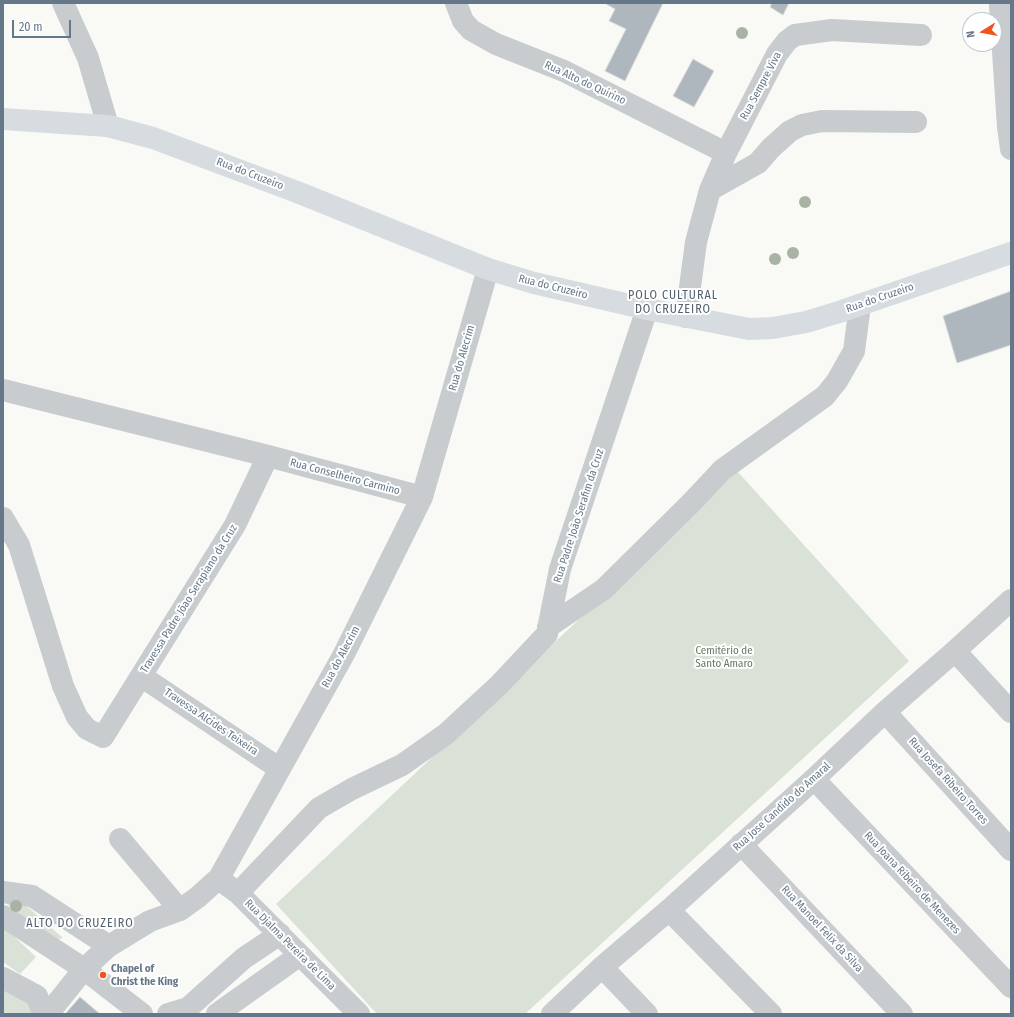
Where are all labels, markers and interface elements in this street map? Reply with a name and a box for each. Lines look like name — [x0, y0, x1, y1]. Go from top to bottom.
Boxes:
scale bar — [14, 12, 73, 38]
north arrow — [962, 12, 1002, 52]
text: 20 m — [19, 20, 43, 34]
text: N — [964, 30, 978, 39]
street label: Rua Sempre Viva — [738, 50, 784, 122]
street label: Rua Alto do Quirino — [542, 58, 628, 108]
street label: Rua do Cruzeiro — [215, 155, 285, 193]
street label: Rua do Cruzeiro — [517, 272, 589, 302]
street label: Rua do Cruzeiro — [844, 280, 916, 316]
district label: POLO CULTURAL DO CRUZEIRO — [628, 289, 718, 317]
street label: Rua do Alecrim — [446, 324, 478, 392]
street label: Rua Padre João Serafim da Cruz — [551, 447, 607, 585]
street label: Rua Conselheiro Carmino — [289, 456, 401, 498]
street label: Travessa Padre Jõao Serapiano da Cruz — [138, 522, 240, 676]
street label: Rua do Alecrim — [319, 624, 363, 690]
park label: Cemitério de Santo Amaro — [695, 644, 753, 670]
street label: Travessa Alcides Teixeira — [162, 686, 260, 758]
street label: Rua Josefa Ribeiro Torres — [906, 735, 990, 827]
street label: Rua Jose Candido do Amaral — [731, 760, 833, 854]
street label: Rua Joana Ribeiro de Menezes — [861, 829, 963, 937]
street label: Rua Manoel Felix da Silva — [779, 883, 865, 975]
street label: Rua Djalma Pereira de Lima — [242, 897, 338, 993]
district label: ALTO DO CRUZEIRO — [26, 917, 134, 931]
place label: Chapel of Christ the King — [111, 962, 178, 988]
marker: Chapel of Christ the King — [98, 970, 108, 980]

